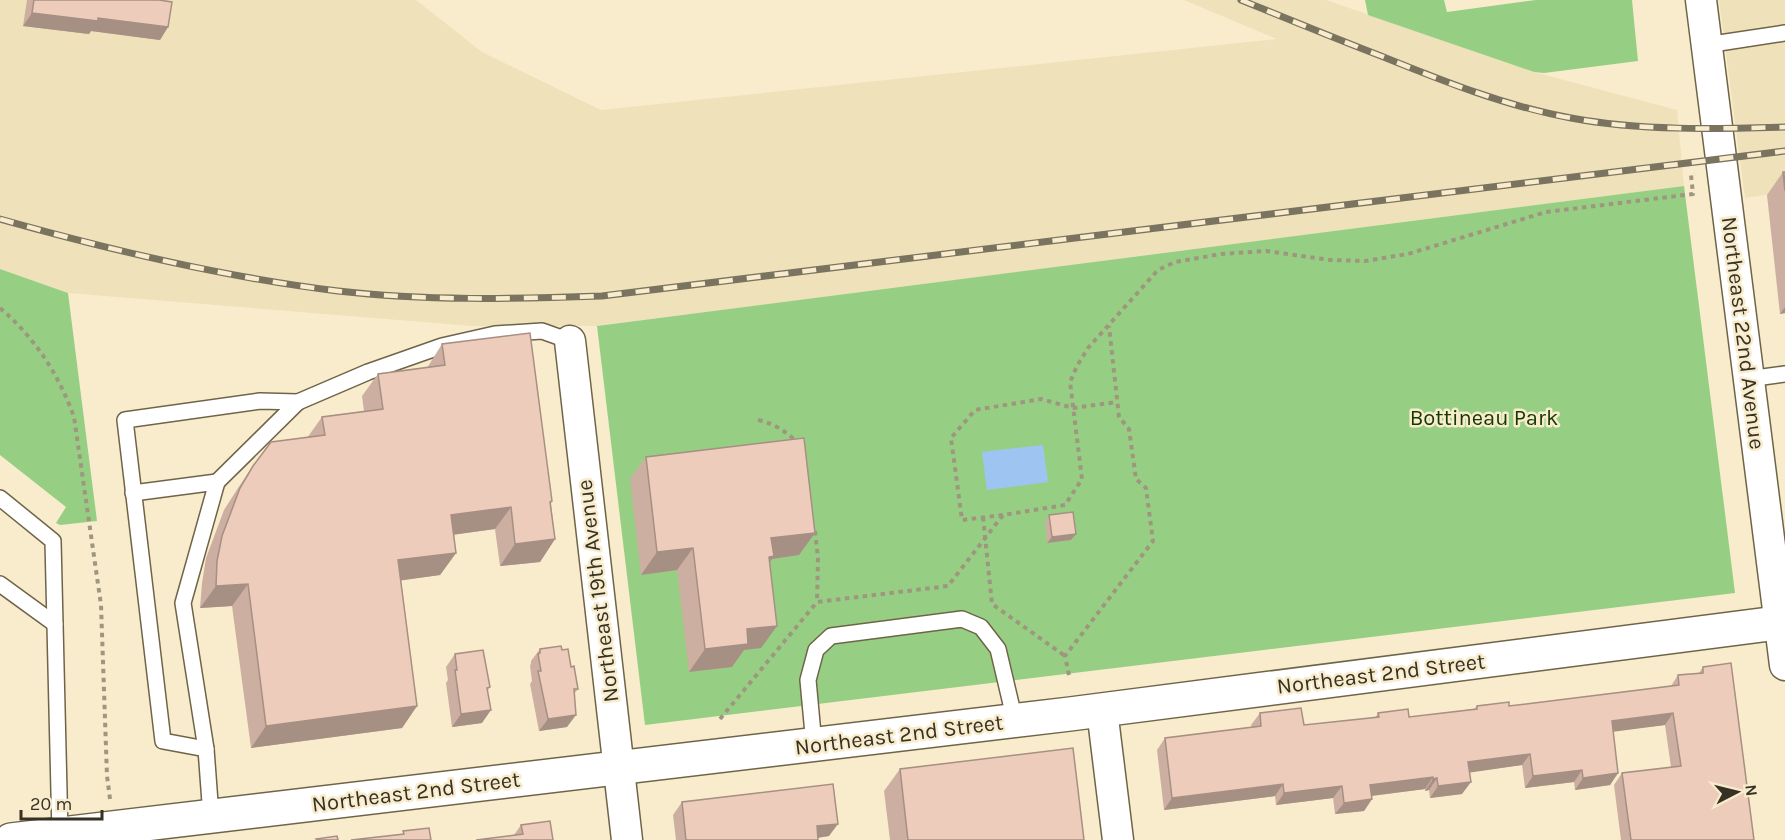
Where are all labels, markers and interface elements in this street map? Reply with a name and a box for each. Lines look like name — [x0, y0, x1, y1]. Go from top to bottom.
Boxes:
street label: Northeast 22nd Avenue — [1716, 215, 1770, 451]
park label: Bottineau Park — [1410, 405, 1558, 431]
street label: Northeast 19th Avenue — [571, 478, 625, 704]
street label: Northeast 2nd Street — [1275, 648, 1487, 700]
street label: Northeast 2nd Street — [793, 709, 1005, 761]
north arrow — [1707, 762, 1767, 822]
street label: Northeast 2nd Street — [310, 766, 522, 818]
scale bar — [21, 783, 102, 821]
text: N — [1741, 783, 1762, 797]
text: 20 m — [30, 793, 72, 815]

